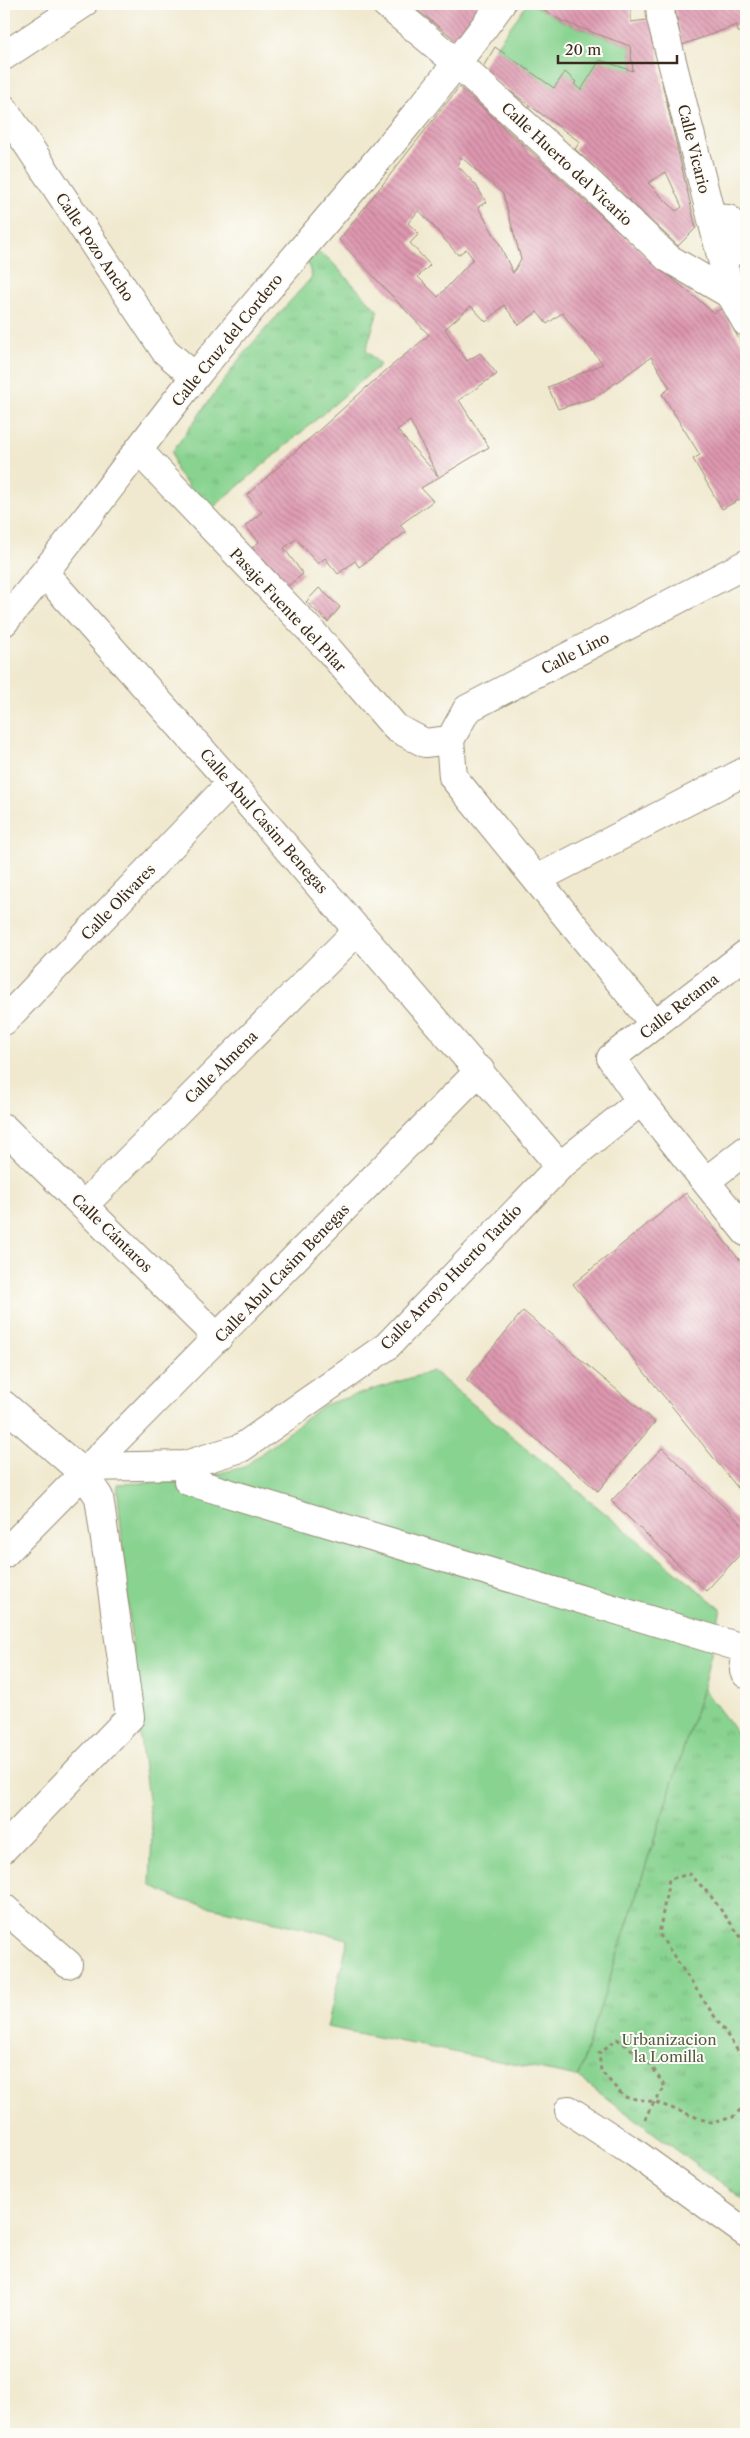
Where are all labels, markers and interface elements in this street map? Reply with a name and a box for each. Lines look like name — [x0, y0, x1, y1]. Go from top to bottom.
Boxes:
scale bar — [558, 32, 676, 64]
text: 20 m — [565, 40, 601, 59]
street label: Calle Huerto del Vicario — [497, 98, 637, 230]
street label: Calle Vicario — [674, 102, 714, 196]
street label: Calle Pozo Ancho — [52, 189, 138, 305]
street label: Calle Cruz del Cordero — [168, 270, 286, 410]
street label: Pasaje Fuente del Pilar — [226, 544, 351, 676]
street label: Calle Lino — [538, 628, 612, 678]
street label: Calle Abul Casim Benegas — [196, 745, 332, 897]
street label: Calle Olivares — [77, 860, 159, 944]
street label: Calle Retama — [636, 969, 722, 1043]
street label: Calle Almena — [181, 1026, 262, 1107]
street label: Calle Cántaros — [68, 1190, 156, 1276]
street label: Calle Abul Casim Benegas — [211, 1200, 353, 1346]
street label: Calle Arroyo Huerto Tardío — [376, 1200, 526, 1354]
park label: Urbanizacion la Lomilla — [621, 2030, 717, 2066]

